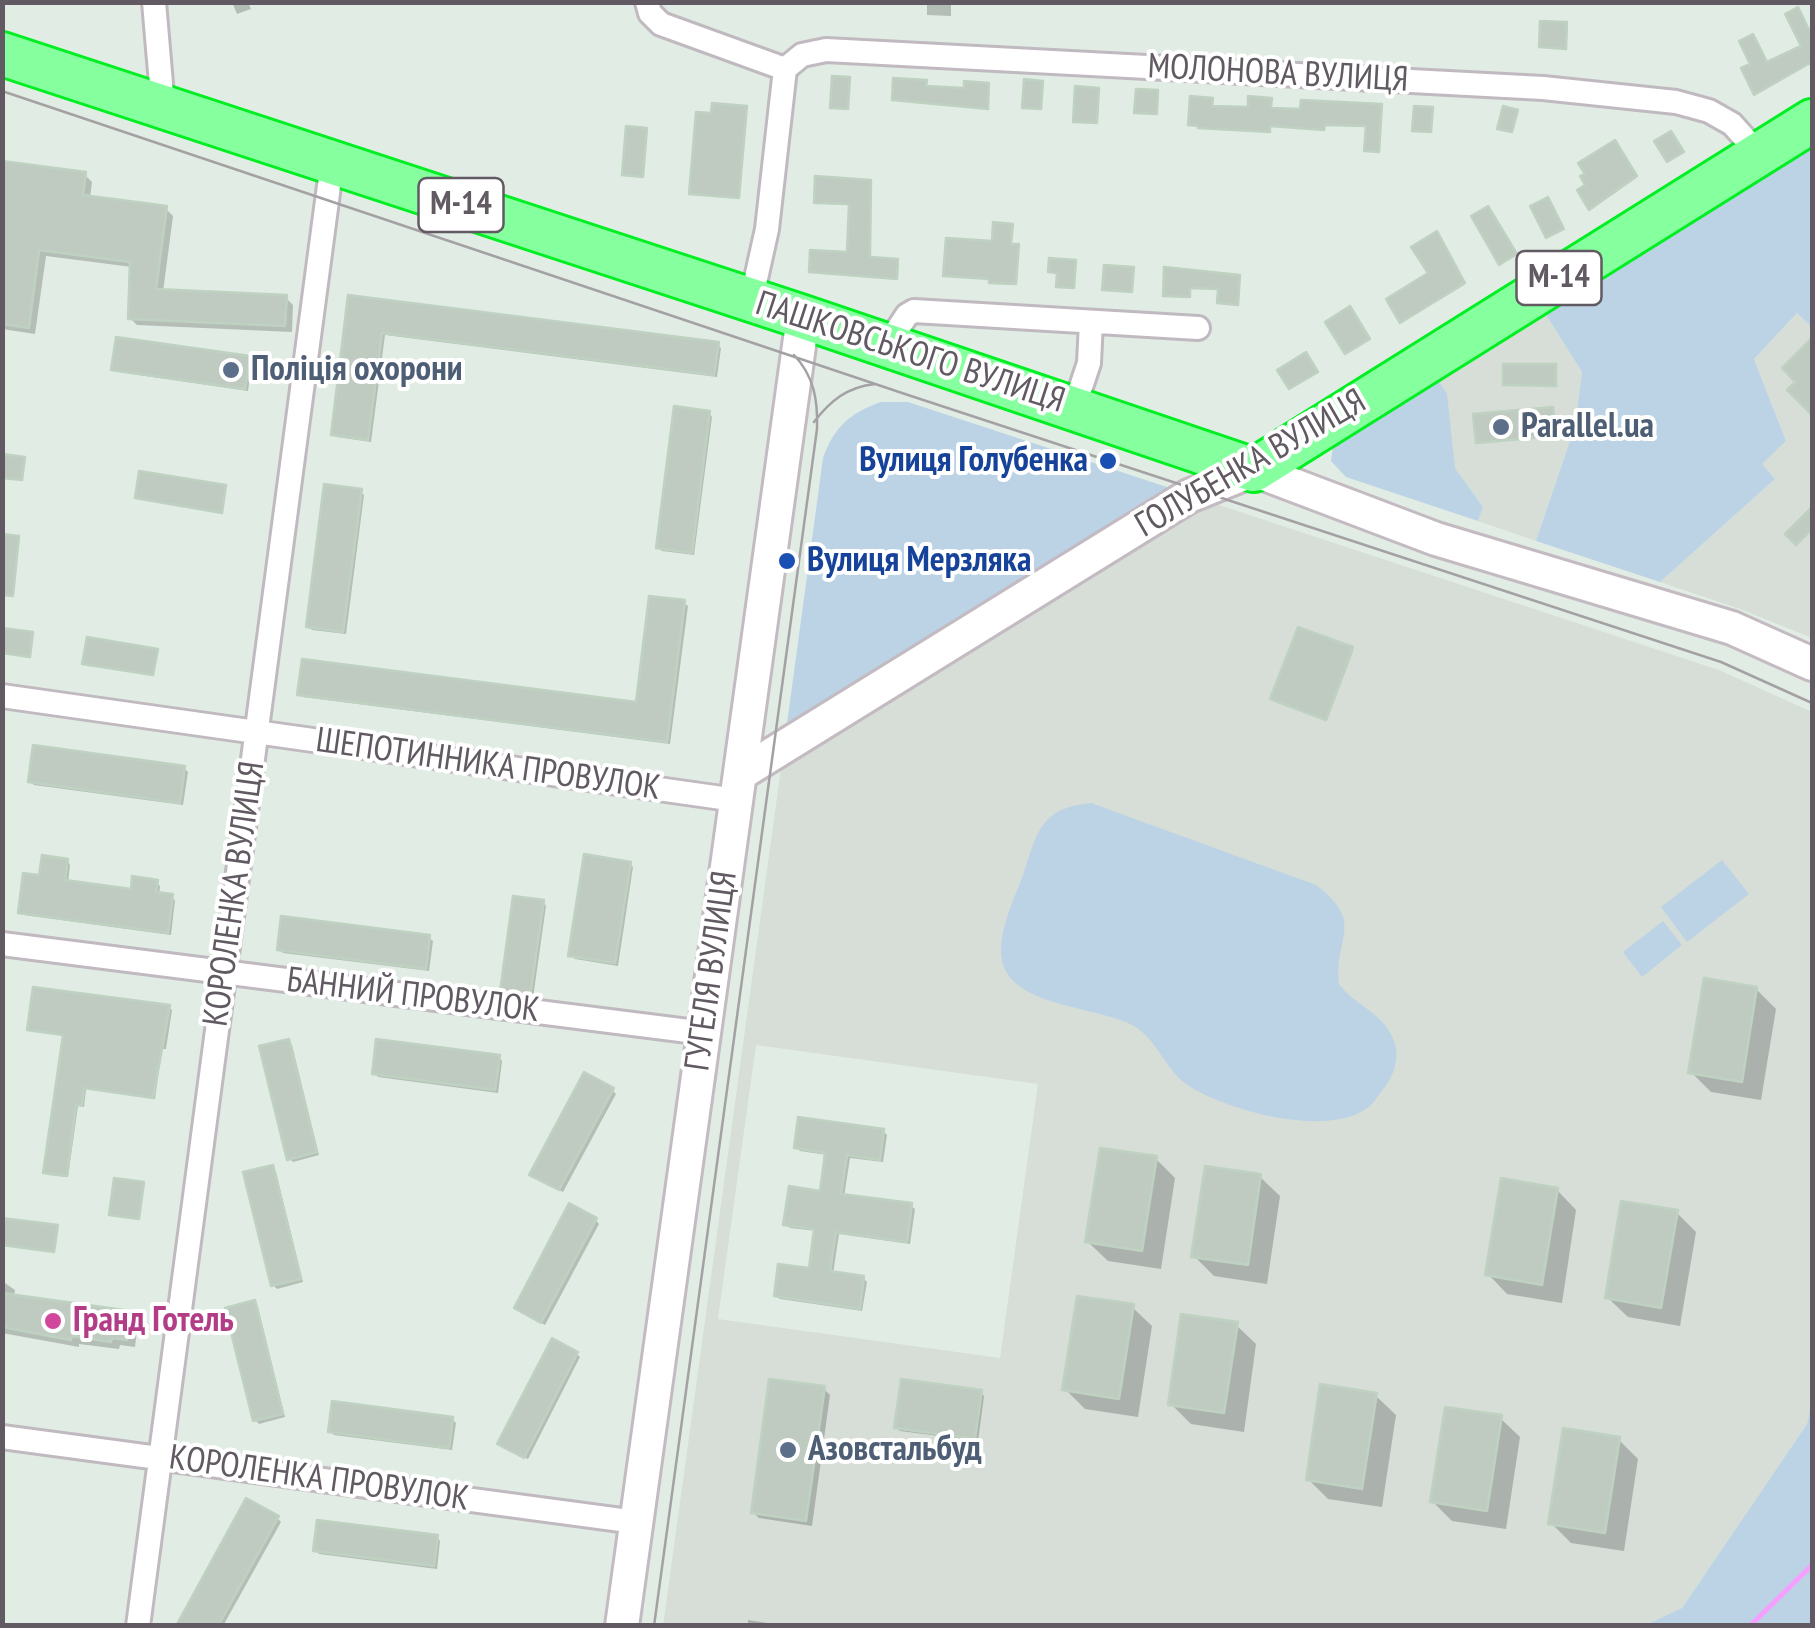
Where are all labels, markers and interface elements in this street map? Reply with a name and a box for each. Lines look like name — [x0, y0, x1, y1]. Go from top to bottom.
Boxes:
street label: МОЛОНОВА ВУЛИЦЯ — [1147, 46, 1409, 102]
road number: М-14 — [418, 178, 504, 232]
road number: М-14 — [1516, 251, 1602, 305]
street label: ПАШКОВСЬКОГО ВУЛИЦЯ — [750, 283, 1070, 423]
place label: Поліція охорони — [251, 349, 462, 391]
marker: Поліція охорони — [220, 359, 242, 381]
street label: ГОЛУБЕНКА ВУЛИЦЯ — [1128, 381, 1374, 547]
place label: Parallel.ua — [1521, 406, 1654, 448]
marker: Parallel.ua — [1490, 416, 1512, 438]
place label: Вулиця Голубенка — [859, 440, 1088, 482]
marker: Вулиця Голубенка — [1097, 450, 1119, 472]
place label: Вулиця Мерзляка — [807, 540, 1031, 582]
marker: Вулиця Мерзляка — [776, 550, 798, 572]
street label: ШЕПОТИННИКА ПРОВУЛОК — [313, 720, 663, 810]
street label: КОРОЛЕНКА ВУЛИЦЯ — [196, 759, 274, 1029]
street label: ГУГЕЛЯ ВУЛИЦЯ — [677, 869, 747, 1073]
street label: БАННИЙ ПРОВУЛОК — [284, 960, 542, 1032]
place label: Гранд Готель — [73, 1300, 234, 1342]
marker: Гранд Готель — [42, 1310, 64, 1332]
place label: Азовстальбуд — [808, 1429, 982, 1471]
street label: КОРОЛЕНКА ПРОВУЛОК — [167, 1437, 471, 1521]
marker: Азовстальбуд — [777, 1439, 799, 1461]

